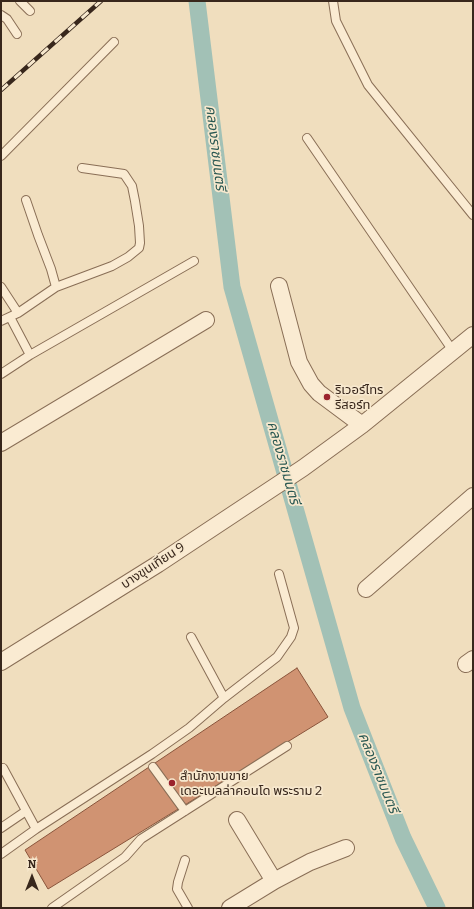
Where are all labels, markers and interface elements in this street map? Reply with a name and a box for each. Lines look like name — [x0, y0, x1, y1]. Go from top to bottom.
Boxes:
water label: คลองราชมนตรี — [201, 105, 229, 191]
place label: ริเวอร์ไทร รีสอร์ท — [335, 382, 383, 413]
marker: ริเวอร์ไทร รีสอร์ท — [322, 392, 332, 402]
water label: คลองราชมนตรี — [263, 420, 303, 506]
street label: บางขุนเทียน 9 — [118, 540, 188, 592]
water label: คลองราชมนตรี — [354, 730, 402, 816]
place label: สำนักงานขาย เดอะเบลล่าคอนโด พระราม 2 — [180, 768, 322, 799]
marker: สำนักงานขาย เดอะเบลล่าคอนโด พระราม 2 — [167, 778, 177, 788]
north arrow — [12, 857, 52, 897]
text: N — [28, 858, 36, 871]

